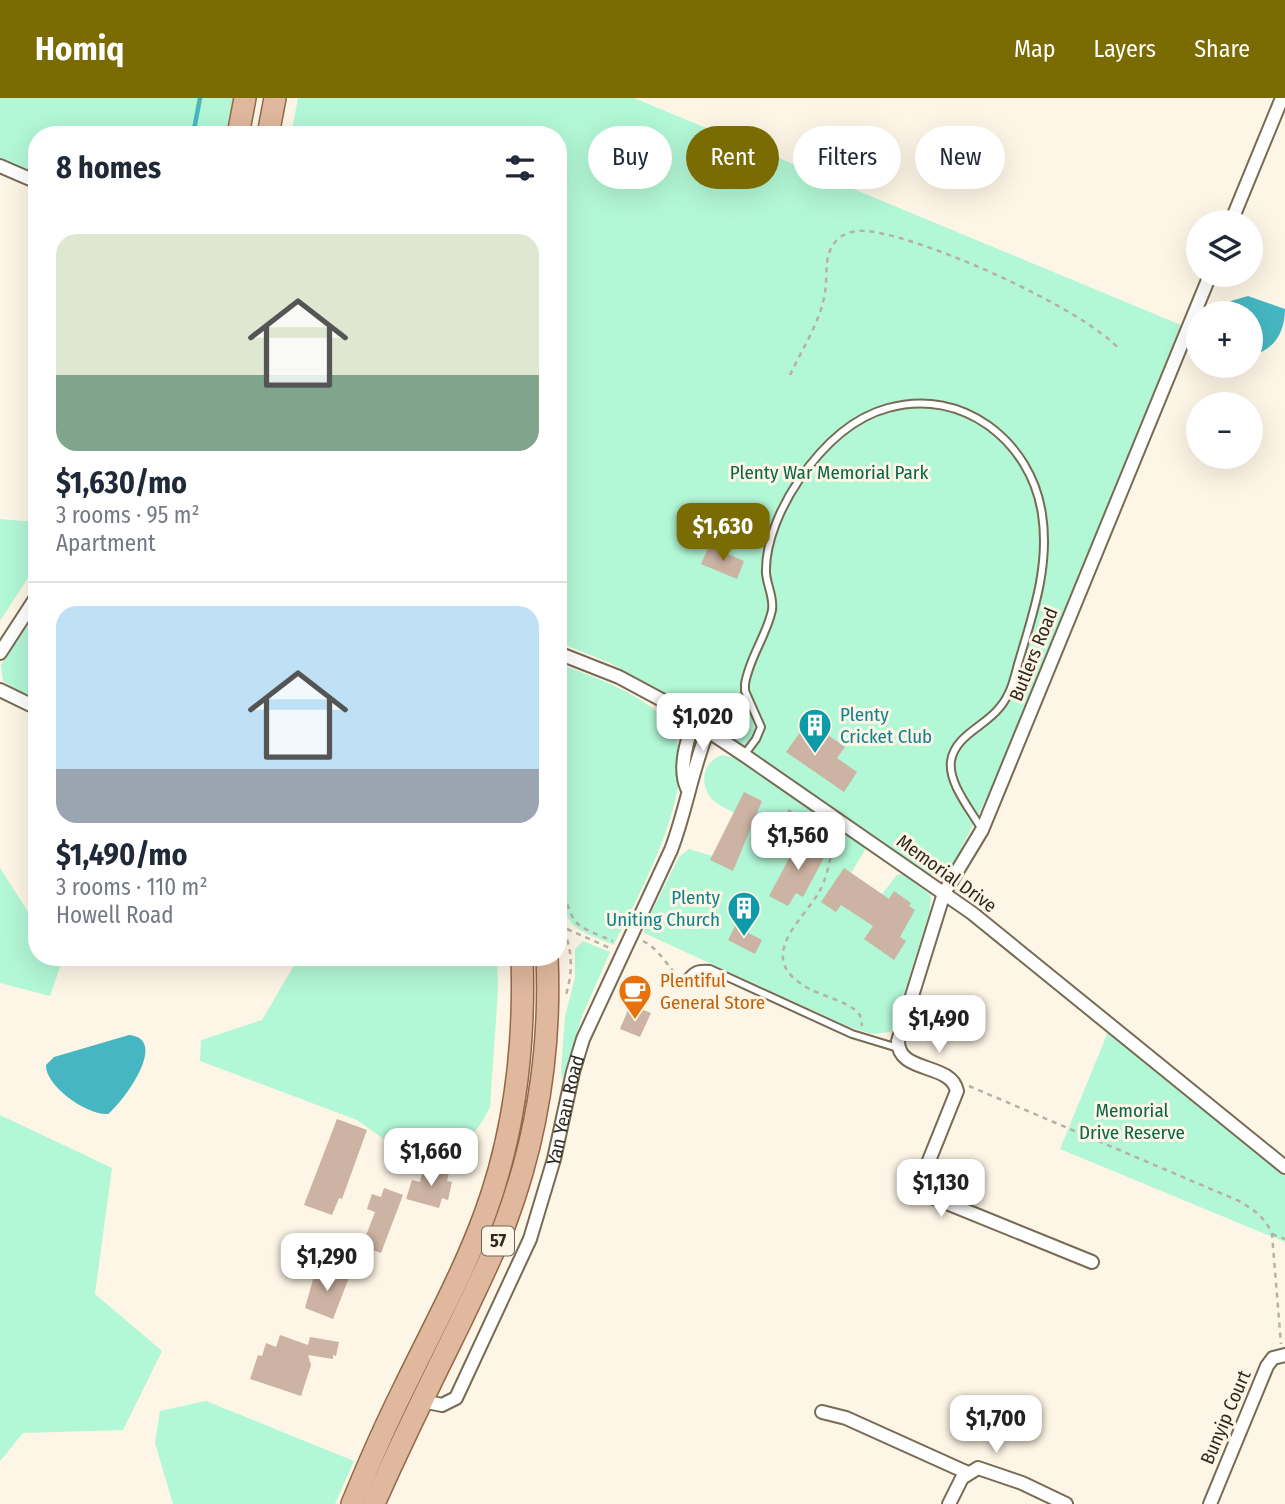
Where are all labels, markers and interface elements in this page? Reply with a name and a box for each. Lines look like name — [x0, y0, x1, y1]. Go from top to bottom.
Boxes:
text: Homiq — [35, 29, 124, 69]
text: Map — [1014, 35, 1056, 63]
text: Layers — [1094, 35, 1156, 63]
text: Share — [1194, 35, 1250, 63]
chip: Buy — [588, 126, 672, 189]
chip: Rent — [686, 126, 779, 189]
chip: Filters — [793, 126, 901, 189]
chip: New — [915, 126, 1005, 189]
icon: filters — [501, 149, 539, 187]
text: 8 homes — [56, 150, 161, 186]
map controls — [1186, 210, 1263, 469]
button: layers — [1186, 210, 1263, 287]
icon: home — [235, 280, 361, 406]
button: + — [1186, 301, 1263, 378]
button: − — [1186, 392, 1263, 469]
park label: Plenty War Memorial Park — [730, 461, 928, 484]
text: $1,630/mo — [56, 465, 187, 501]
text: 3 rooms · 95 m² — [56, 501, 200, 529]
pin: $1,630 — [666, 504, 780, 563]
text: $1,630 — [693, 512, 753, 540]
text: Apartment — [56, 529, 156, 557]
street label: Butlers Road — [1004, 604, 1063, 704]
icon: home — [235, 652, 361, 778]
pin: $1,020 — [646, 694, 760, 753]
text: $1,020 — [673, 702, 733, 730]
place label: Plenty Cricket Club — [840, 703, 932, 748]
building icon: Plenty Cricket Club — [796, 706, 834, 755]
pin: $1,560 — [741, 812, 855, 872]
text: $1,560 — [767, 821, 829, 849]
street label: Memorial Drive — [892, 829, 1001, 917]
text: $1,490/mo — [56, 837, 188, 873]
text: 3 rooms · 110 m² — [56, 873, 207, 901]
place label: Plenty Uniting Church — [606, 886, 721, 931]
building icon: Plenty Uniting Church — [725, 889, 763, 938]
text: Howell Road — [56, 901, 174, 929]
place label: Plentiful General Store — [660, 969, 765, 1014]
cafe icon: Plentiful General Store — [616, 972, 654, 1021]
pin: $1,490 — [882, 996, 996, 1055]
text: $1,490 — [909, 1004, 969, 1032]
street label: Yan Yean Road — [542, 1052, 589, 1168]
park label: Memorial Drive Reserve — [1079, 1099, 1185, 1144]
pin: $1,660 — [374, 1128, 488, 1188]
text: $1,660 — [400, 1137, 462, 1165]
pin: $1,130 — [884, 1160, 998, 1219]
text: $1,130 — [913, 1168, 969, 1196]
road number: 57 — [482, 1226, 514, 1256]
pin: $1,290 — [270, 1234, 384, 1293]
text: $1,290 — [297, 1242, 357, 1270]
street label: Bunyip Court — [1195, 1366, 1256, 1468]
pin: $1,700 — [939, 1396, 1053, 1455]
text: $1,700 — [966, 1404, 1026, 1432]

